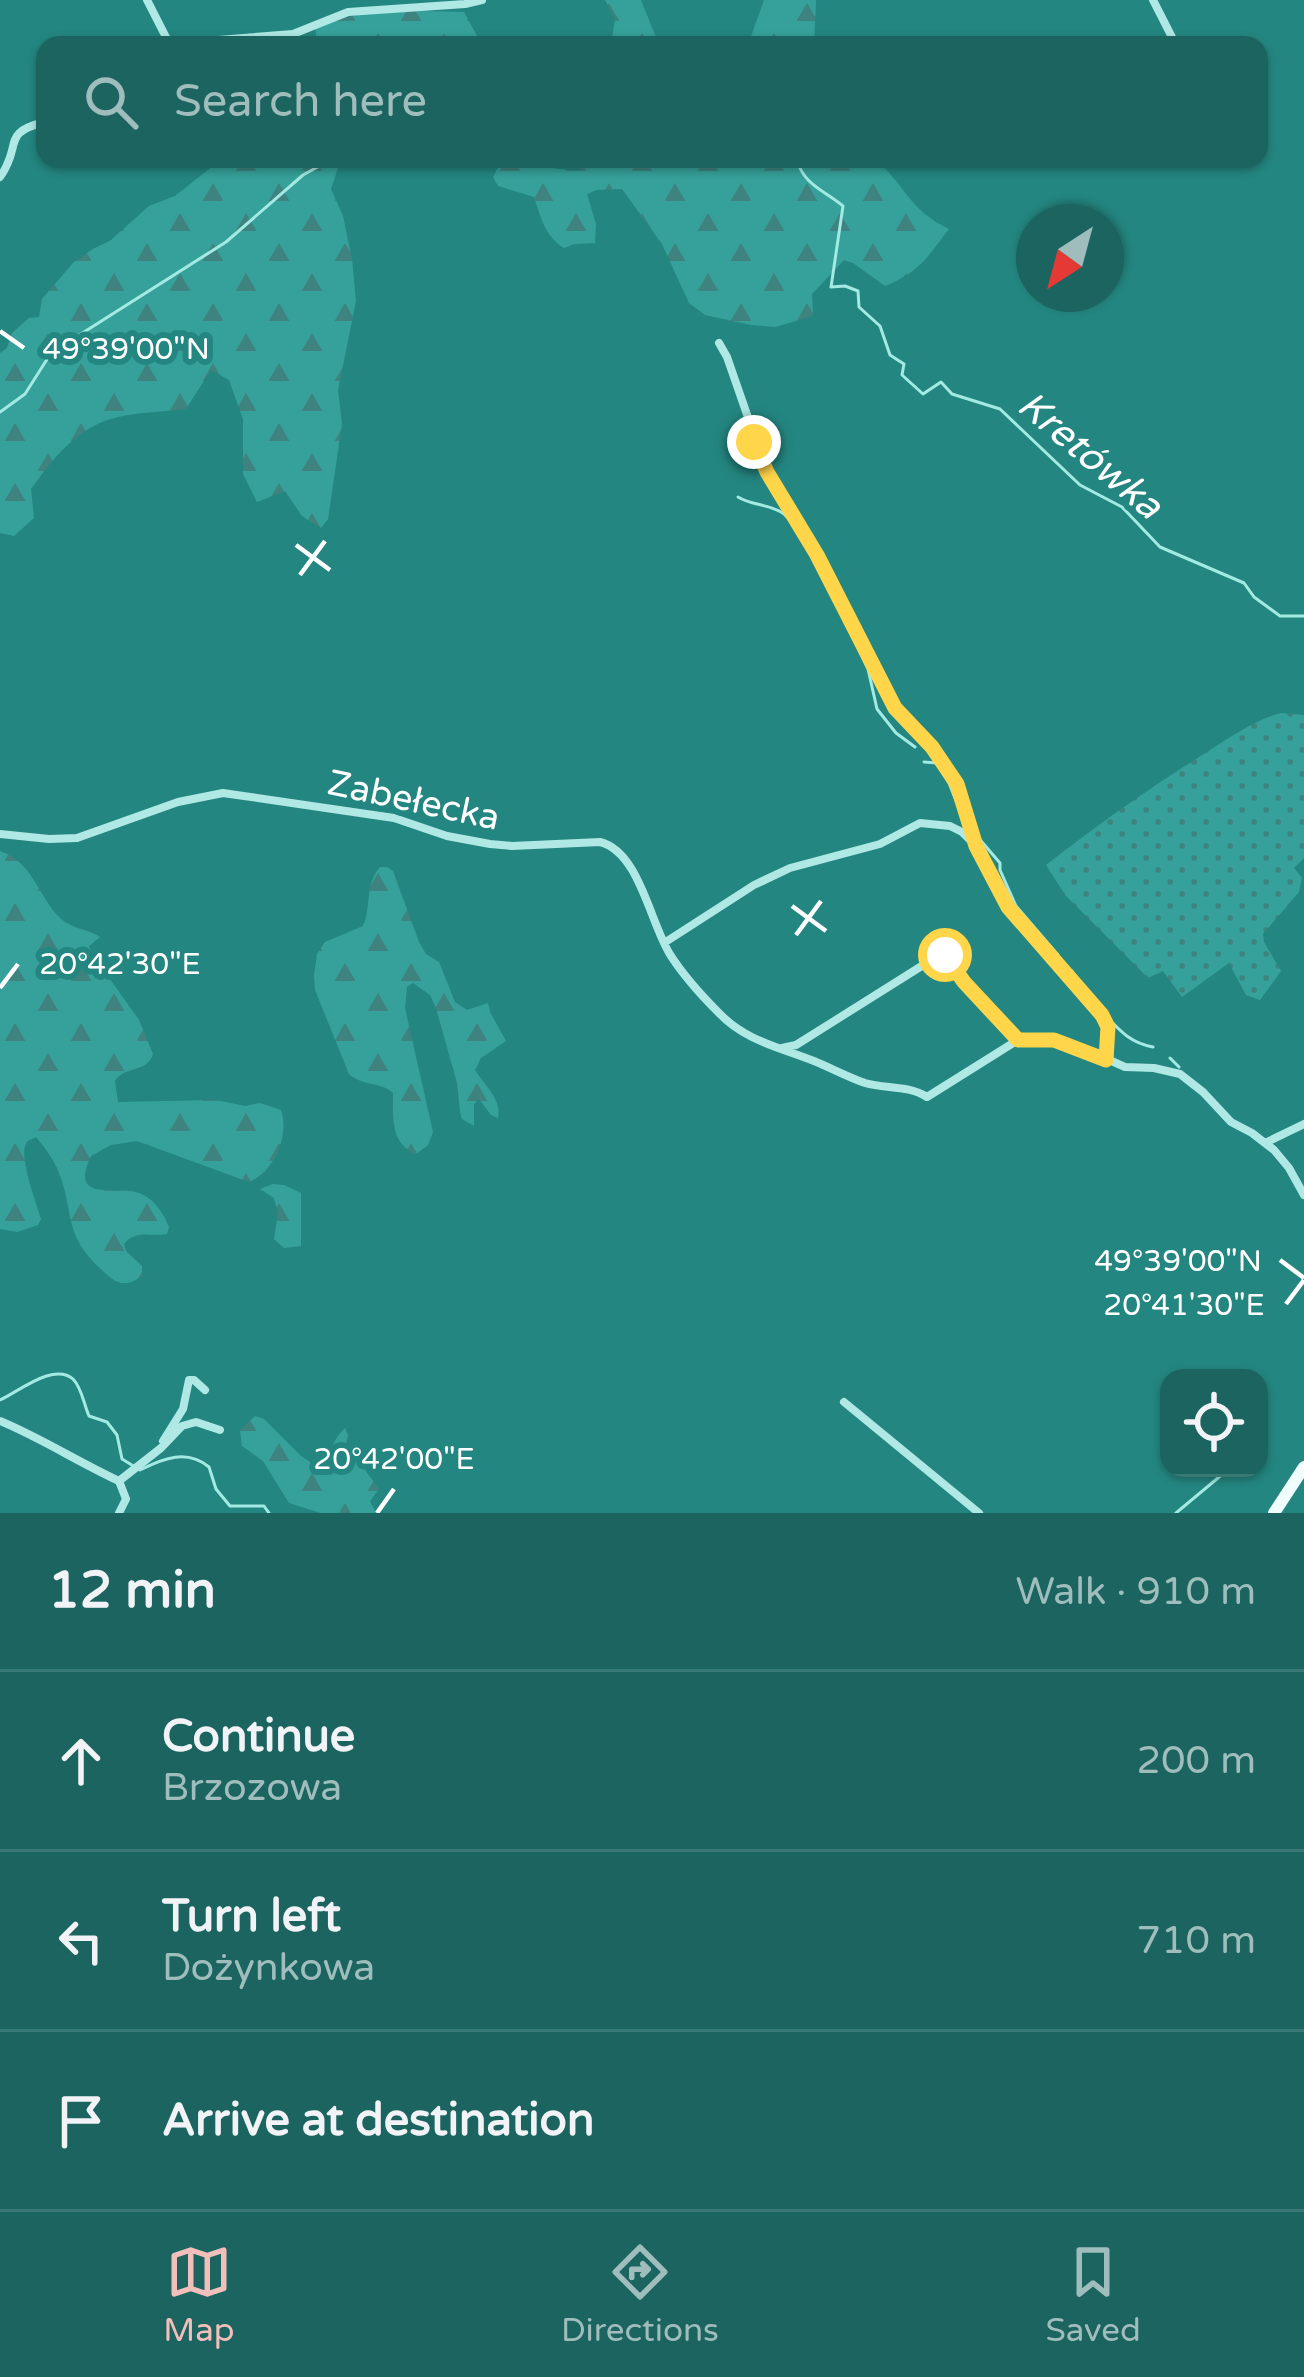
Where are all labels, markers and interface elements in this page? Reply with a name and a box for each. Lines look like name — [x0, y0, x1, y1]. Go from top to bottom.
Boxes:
search box — [36, 36, 1268, 168]
icon: search — [78, 69, 144, 135]
text: Search here — [174, 75, 427, 129]
north arrow — [1016, 204, 1124, 312]
text: 49°39'00"N — [42, 331, 210, 368]
water label: Kretówka — [1008, 381, 1173, 530]
route end — [727, 415, 781, 469]
street label: Zabełecka — [324, 761, 504, 840]
route start — [918, 928, 972, 982]
text: 20°42'30"E — [39, 946, 201, 983]
text: 49°39'00"N — [1094, 1243, 1262, 1280]
text: 20°41'30"E — [1103, 1287, 1265, 1324]
map controls — [1160, 1369, 1268, 1477]
button: locate — [1160, 1369, 1268, 1477]
text: 20°42'00"E — [313, 1441, 475, 1478]
text: 12 min — [48, 1560, 216, 1622]
text: Walk · 910 m — [1015, 1568, 1256, 1615]
text: Continue — [162, 1710, 355, 1764]
icon: ahead — [48, 1728, 114, 1794]
text: 200 m — [1137, 1737, 1256, 1784]
text: Brzozowa — [162, 1764, 342, 1811]
text: Turn left — [162, 1890, 341, 1944]
icon: left — [48, 1908, 114, 1974]
text: 710 m — [1137, 1917, 1256, 1964]
text: Dożynkowa — [162, 1944, 375, 1991]
icon: arrive — [48, 2088, 114, 2154]
text: Arrive at destination — [162, 2094, 594, 2148]
tab: Map — [163, 2239, 235, 2350]
tab: Directions — [561, 2239, 719, 2350]
tab: Saved — [1045, 2239, 1141, 2350]

